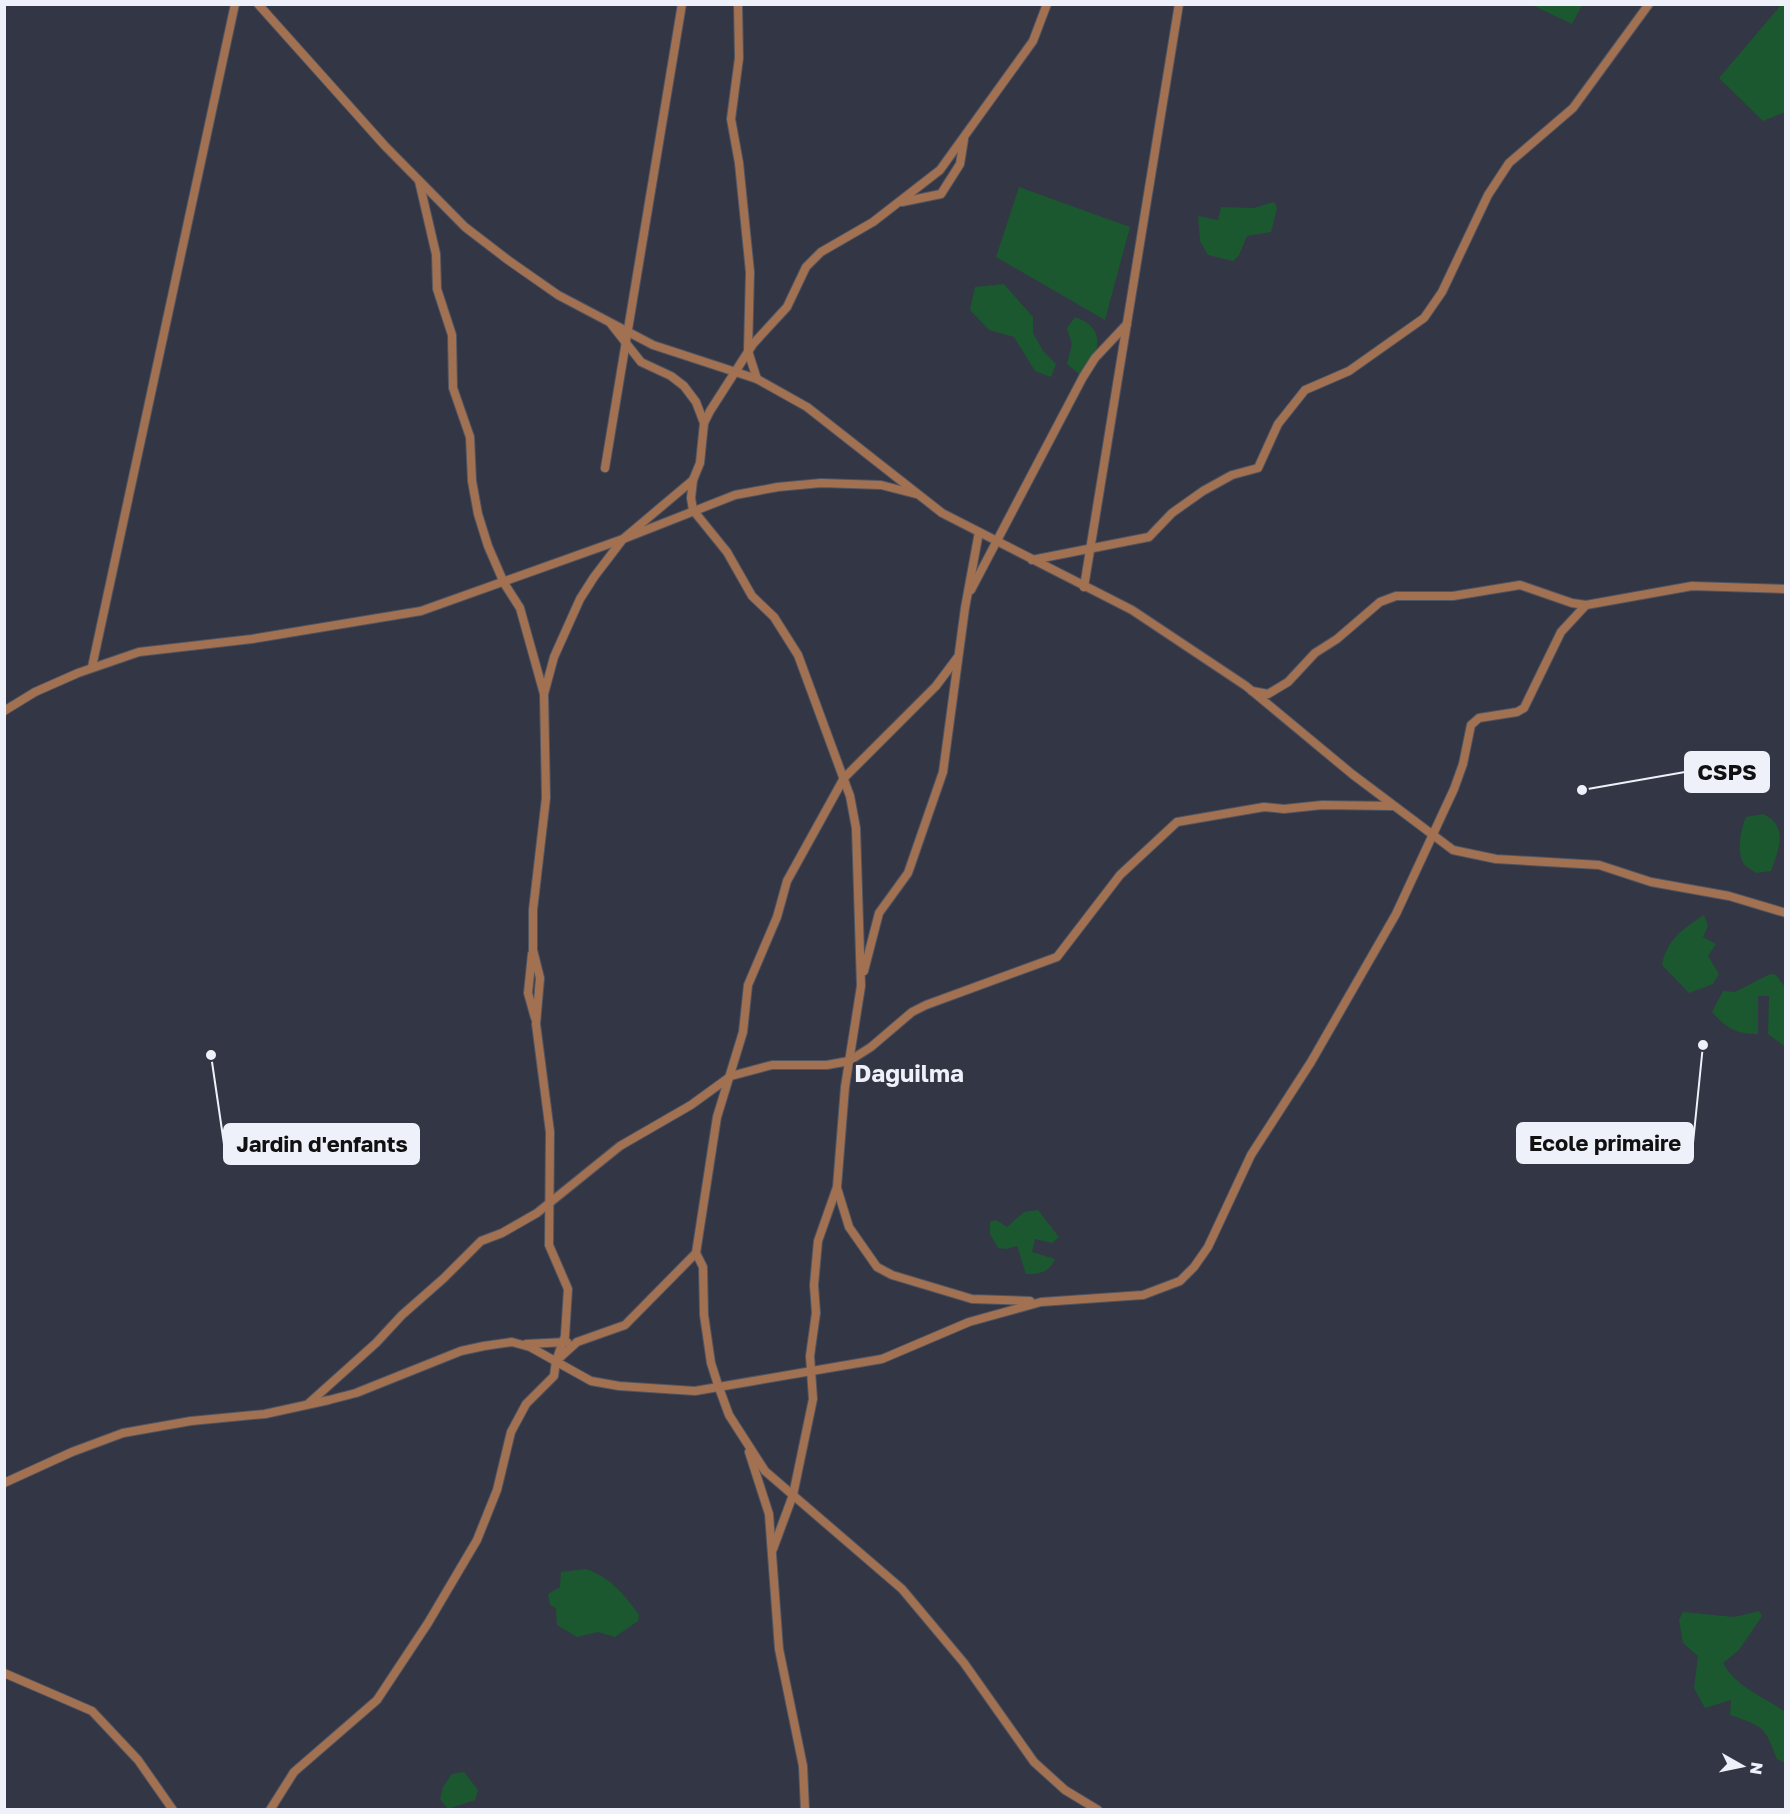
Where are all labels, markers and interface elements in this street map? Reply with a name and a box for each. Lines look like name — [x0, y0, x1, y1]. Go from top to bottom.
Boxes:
callout: CSPS — [1685, 752, 1769, 792]
text: CSPS — [1697, 758, 1757, 785]
district label: Daguilma — [854, 1058, 964, 1087]
callout: Ecole primaire — [1517, 1123, 1693, 1163]
callout: Jardin d'enfants — [224, 1124, 419, 1164]
text: Ecole primaire — [1529, 1129, 1681, 1156]
text: Jardin d'enfants — [236, 1130, 408, 1157]
north arrow — [1712, 1736, 1772, 1796]
text: N — [1746, 1761, 1768, 1776]

